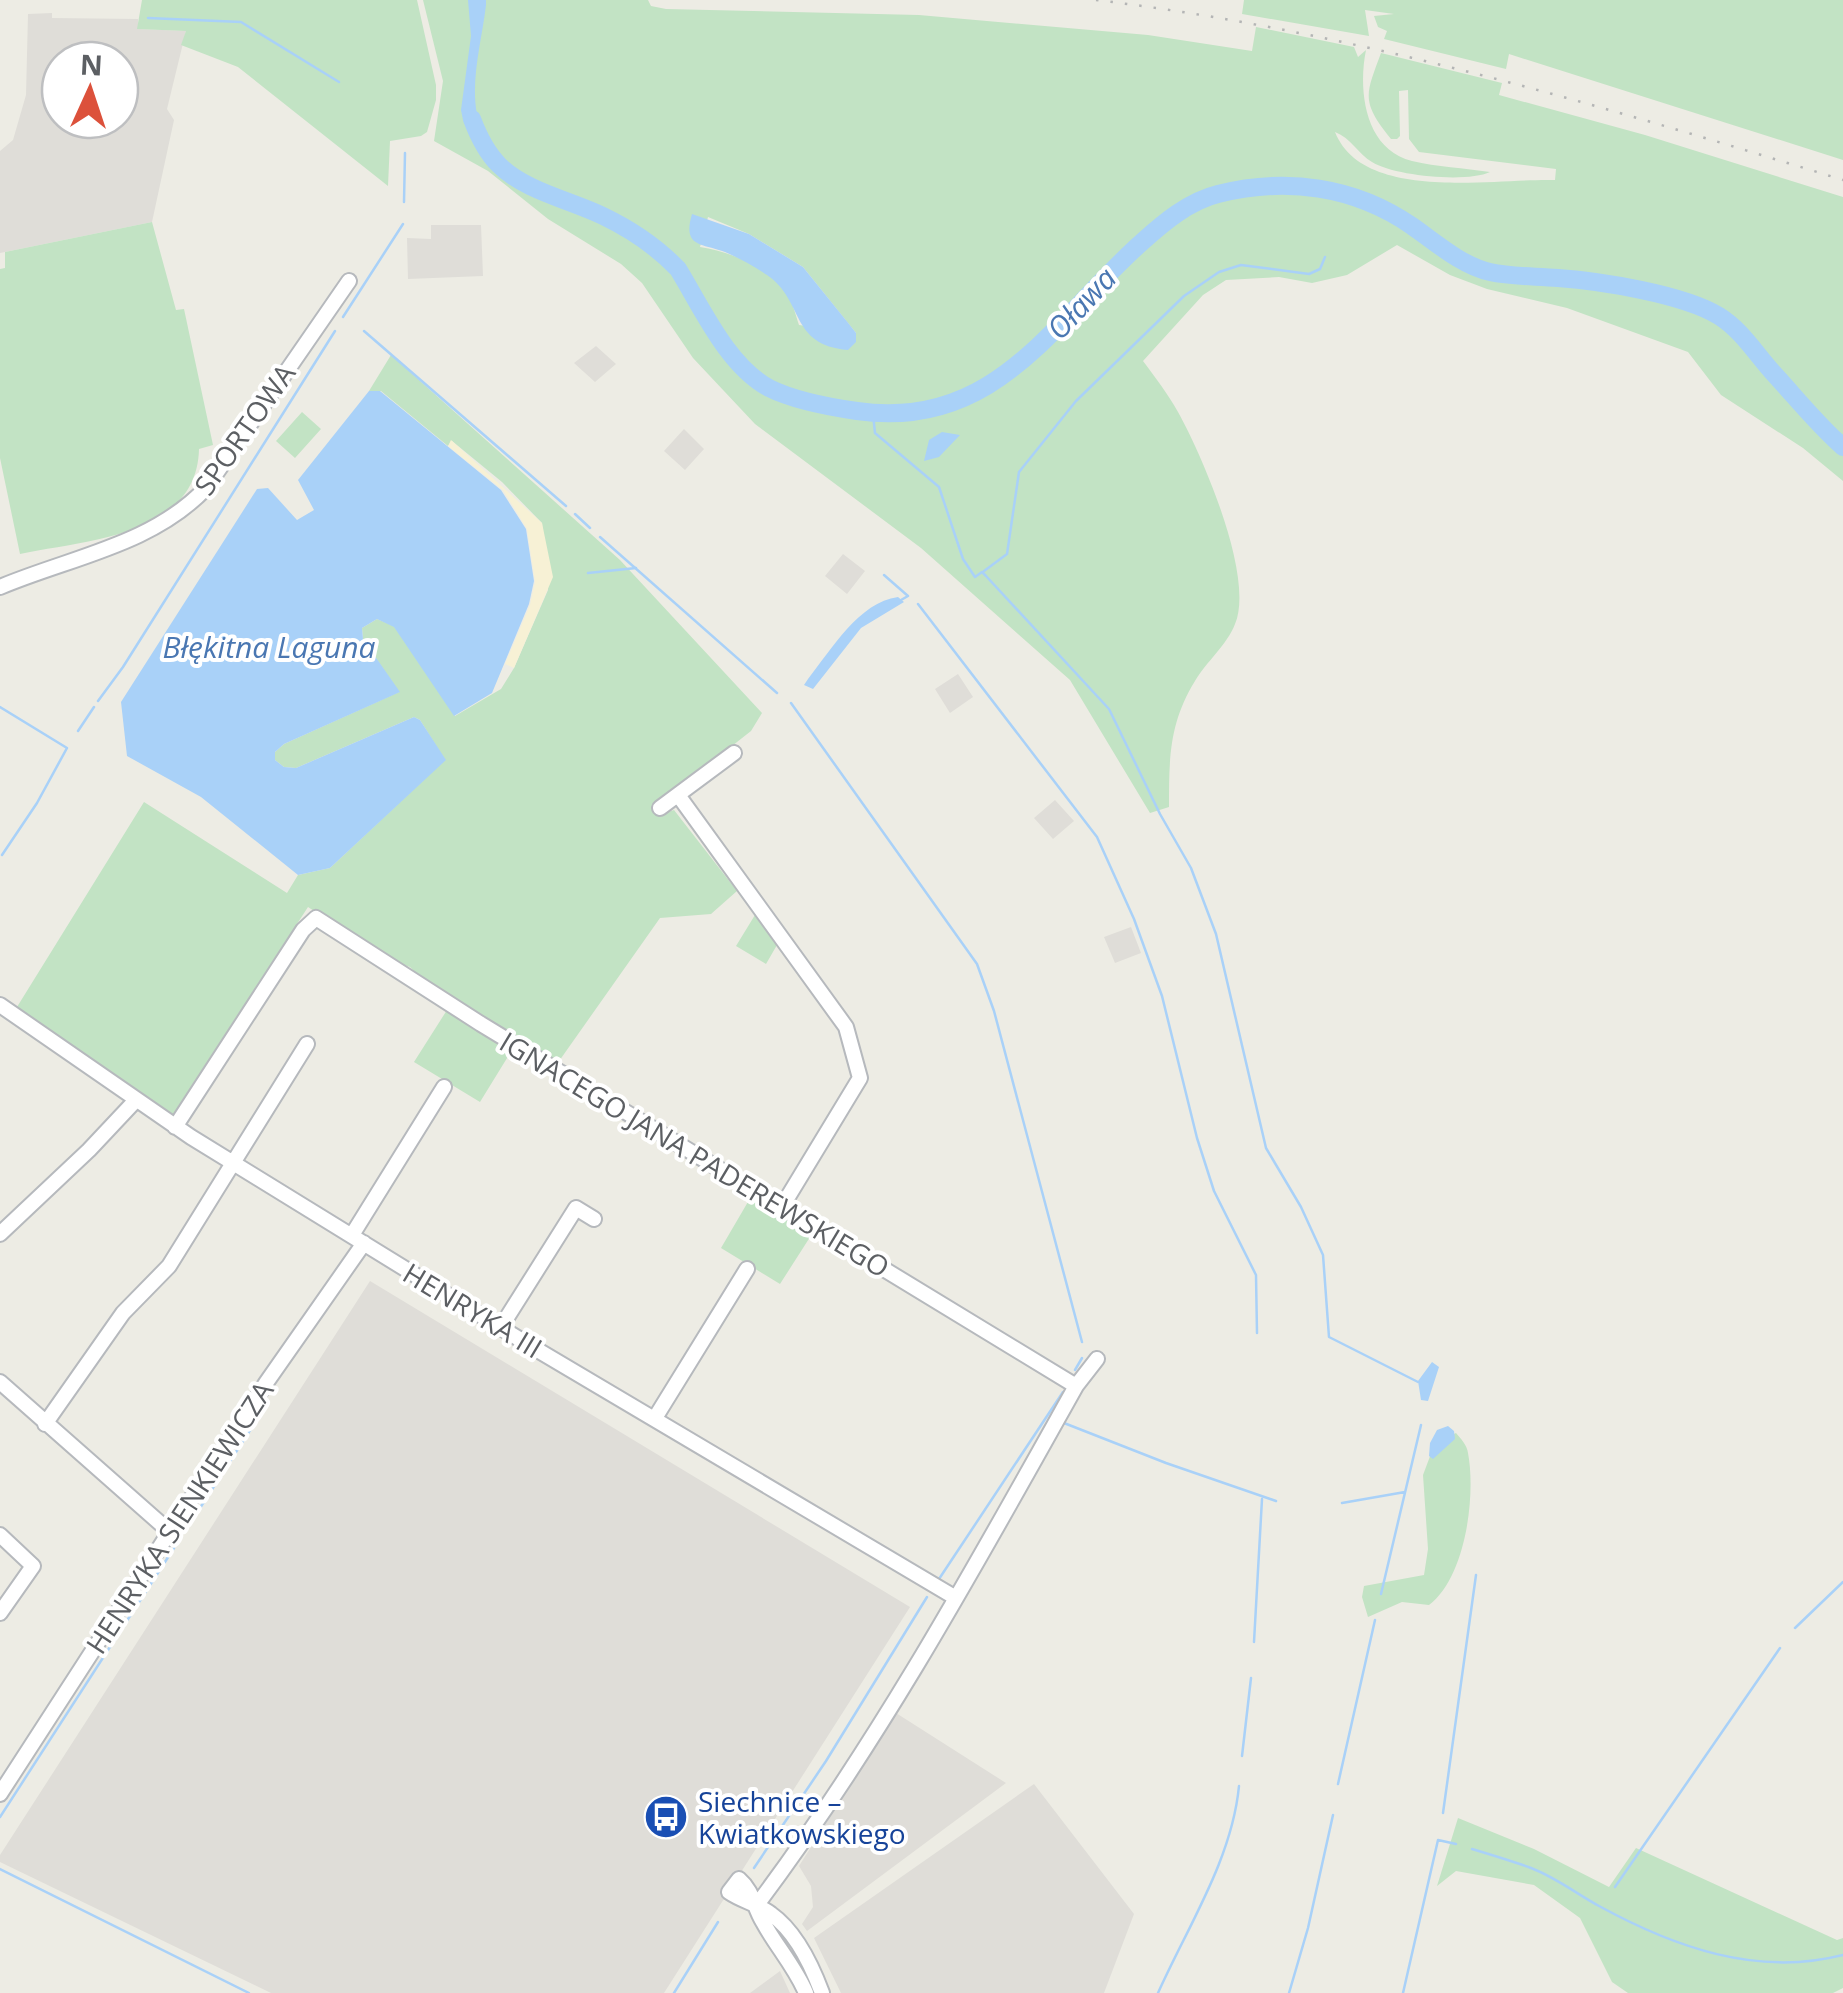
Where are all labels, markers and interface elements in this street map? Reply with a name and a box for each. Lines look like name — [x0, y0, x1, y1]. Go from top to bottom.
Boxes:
north arrow — [40, 40, 140, 140]
text: N — [79, 44, 104, 84]
water label: Oława — [1037, 258, 1125, 348]
street label: SPORTOWA — [185, 356, 303, 502]
water label: Błękitna Laguna — [162, 626, 376, 667]
street label: IGNACEGO JANA PADEREWSKIEGO — [493, 1022, 897, 1286]
street label: HENRYKA III — [396, 1254, 550, 1366]
street label: HENRYKA SIENKIEWICZA — [77, 1373, 282, 1661]
place label: Siechnice – Kwiatkowskiego — [698, 1782, 906, 1852]
bus stop icon: Siechnice – Kwiatkowskiego — [643, 1794, 689, 1840]

